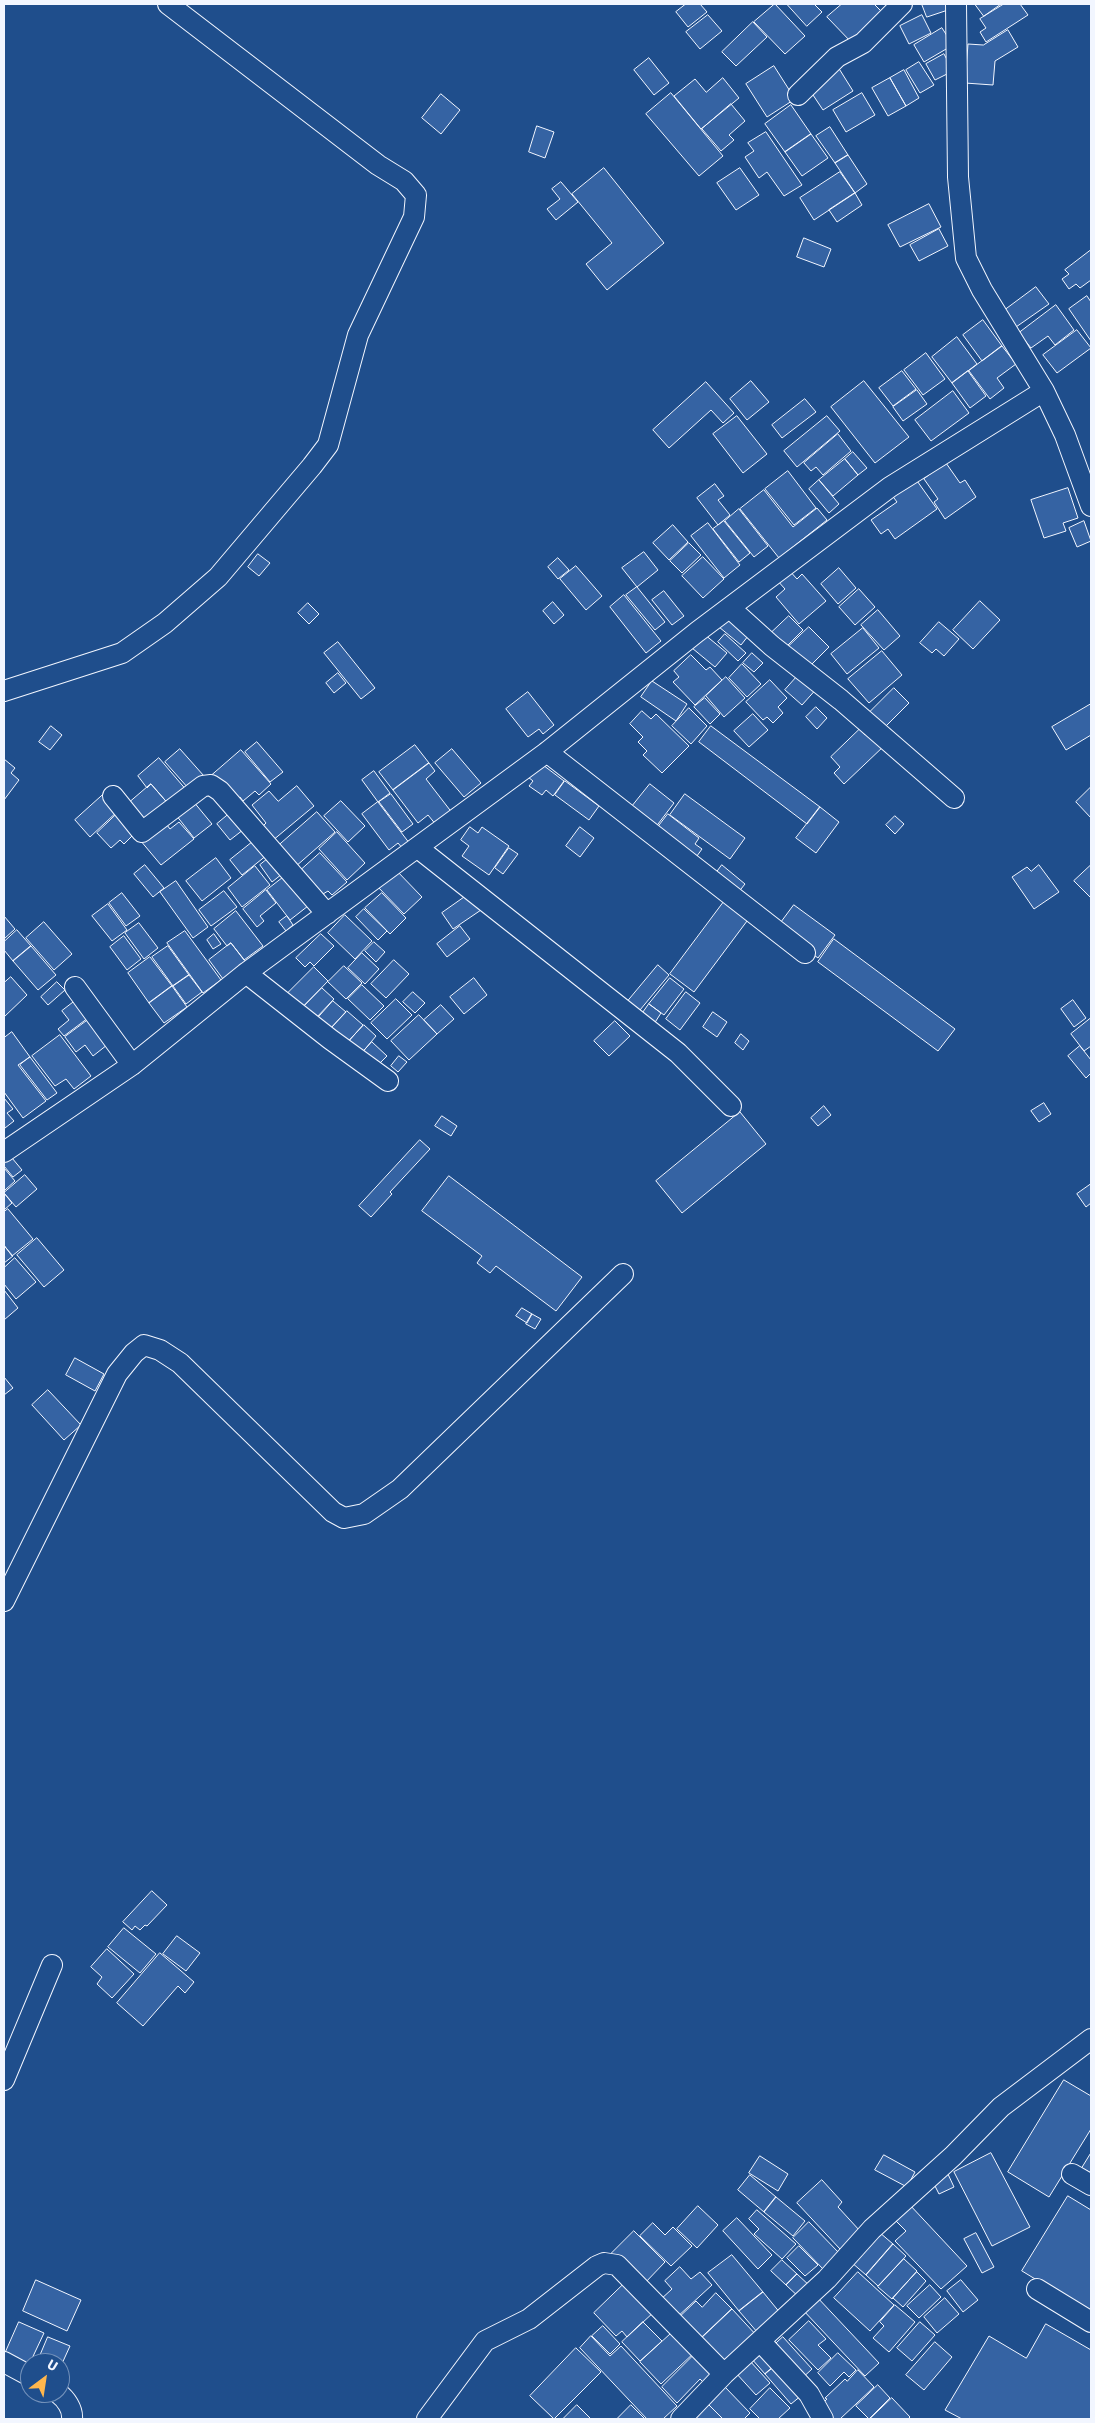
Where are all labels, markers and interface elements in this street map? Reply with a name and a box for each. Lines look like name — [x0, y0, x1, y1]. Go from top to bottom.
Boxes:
north arrow — [20, 2353, 70, 2403]
text: U — [44, 2356, 61, 2375]

